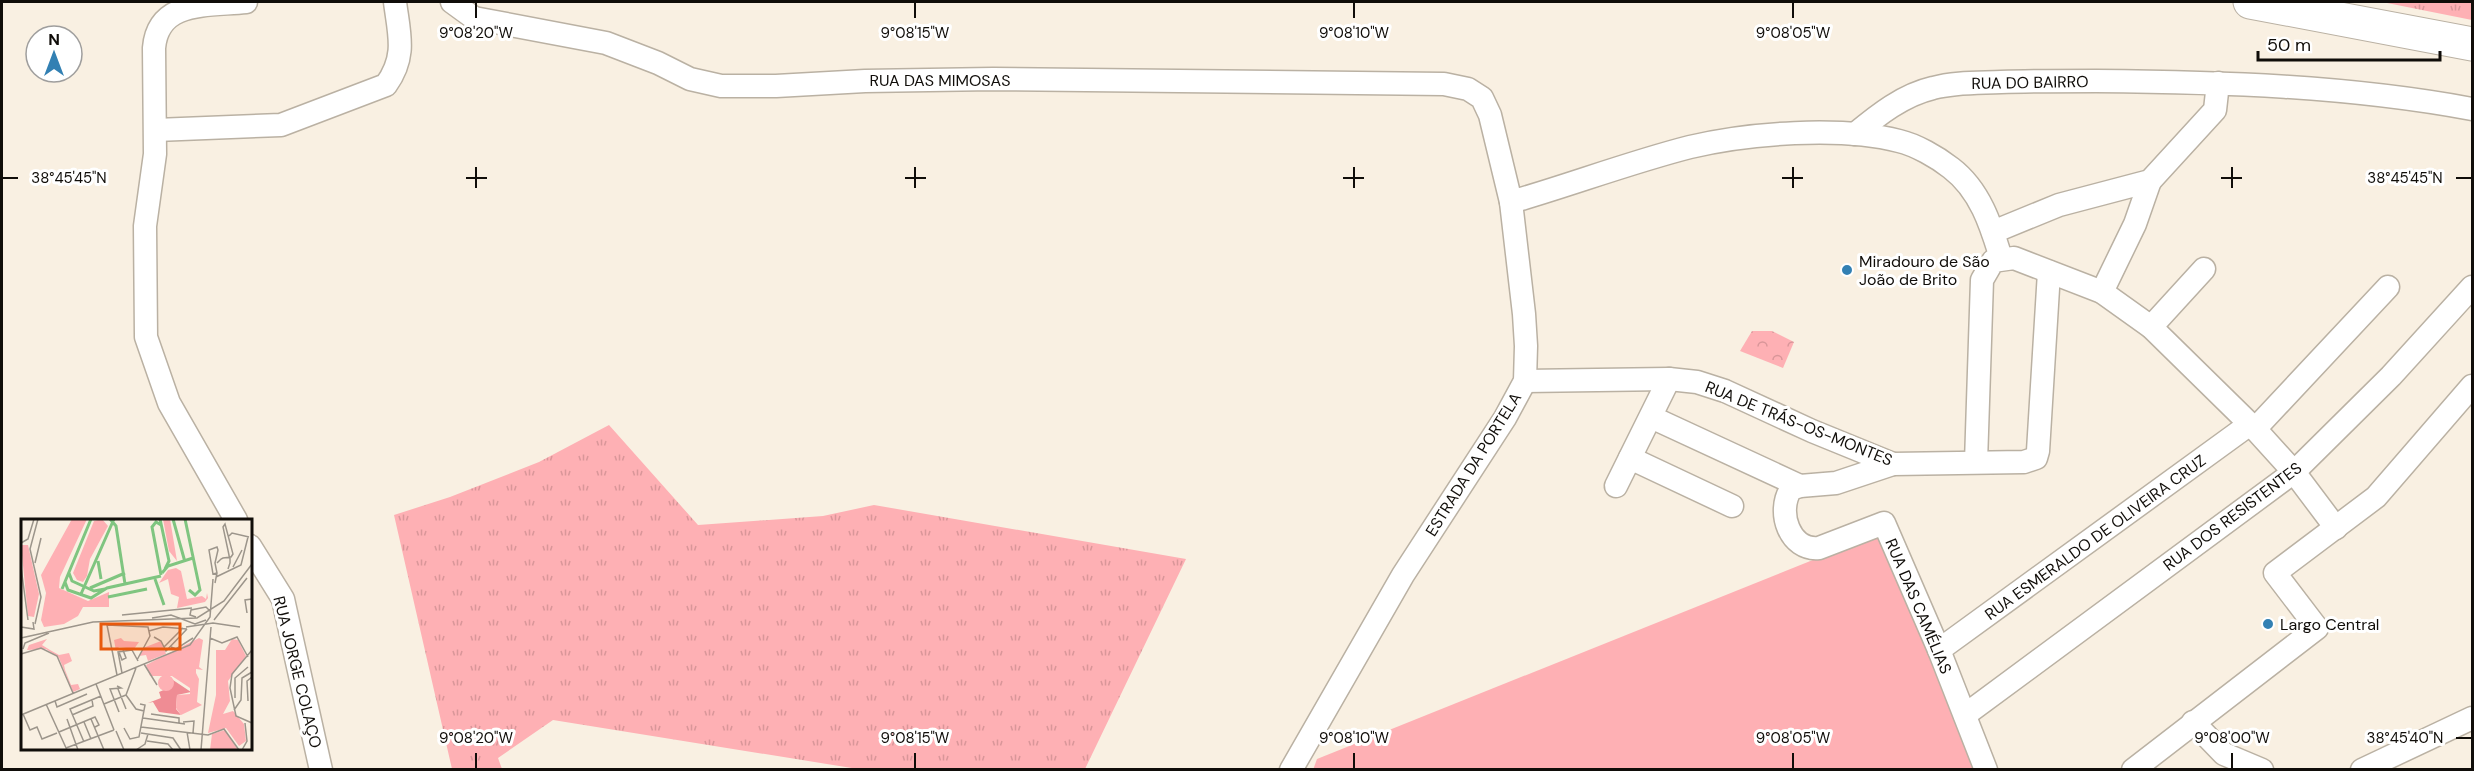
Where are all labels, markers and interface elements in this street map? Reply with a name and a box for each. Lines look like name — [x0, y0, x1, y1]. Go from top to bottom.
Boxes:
text: 9°08'20"W — [439, 23, 513, 43]
text: 9°08'15"W — [881, 23, 950, 43]
text: 9°08'10"W — [1319, 23, 1390, 43]
text: 9°08'05"W — [1756, 23, 1831, 43]
north arrow — [24, 24, 84, 84]
scale bar — [2258, 24, 2440, 62]
text: N — [48, 29, 60, 50]
text: 50 m — [2267, 33, 2311, 57]
street label: RUA DAS MIMOSAS — [870, 70, 1010, 91]
street label: RUA DO BAIRRO — [1971, 71, 2089, 94]
text: 38°45'45"N — [31, 168, 107, 188]
text: 38°45'45"N — [2367, 168, 2443, 188]
place label: Miradouro de São João de Brito — [1859, 251, 1990, 290]
marker: Miradouro de São João de Brito — [1840, 263, 1854, 277]
street label: RUA DE TRÁS-OS-MONTES — [1702, 376, 1896, 471]
street label: ESTRADA DA PORTELA — [1421, 388, 1526, 540]
street label: RUA ESMERALDO DE OLIVEIRA CRUZ — [1981, 450, 2210, 625]
street label: RUA DOS RESISTENTES — [2159, 457, 2306, 575]
inset map — [21, 519, 252, 750]
street label: RUA DAS CAMÉLIAS — [1881, 535, 1957, 677]
street label: RUA JORGE COLAÇO — [268, 594, 327, 750]
place label: Largo Central — [2280, 614, 2379, 635]
marker: Largo Central — [2261, 617, 2275, 631]
text: 9°08'20"W — [439, 728, 513, 748]
text: 9°08'15"W — [881, 728, 950, 748]
text: 9°08'10"W — [1319, 728, 1390, 748]
text: 9°08'05"W — [1756, 728, 1831, 748]
text: 9°08'00"W — [2194, 728, 2270, 748]
text: 38°45'40"N — [2367, 728, 2443, 748]

